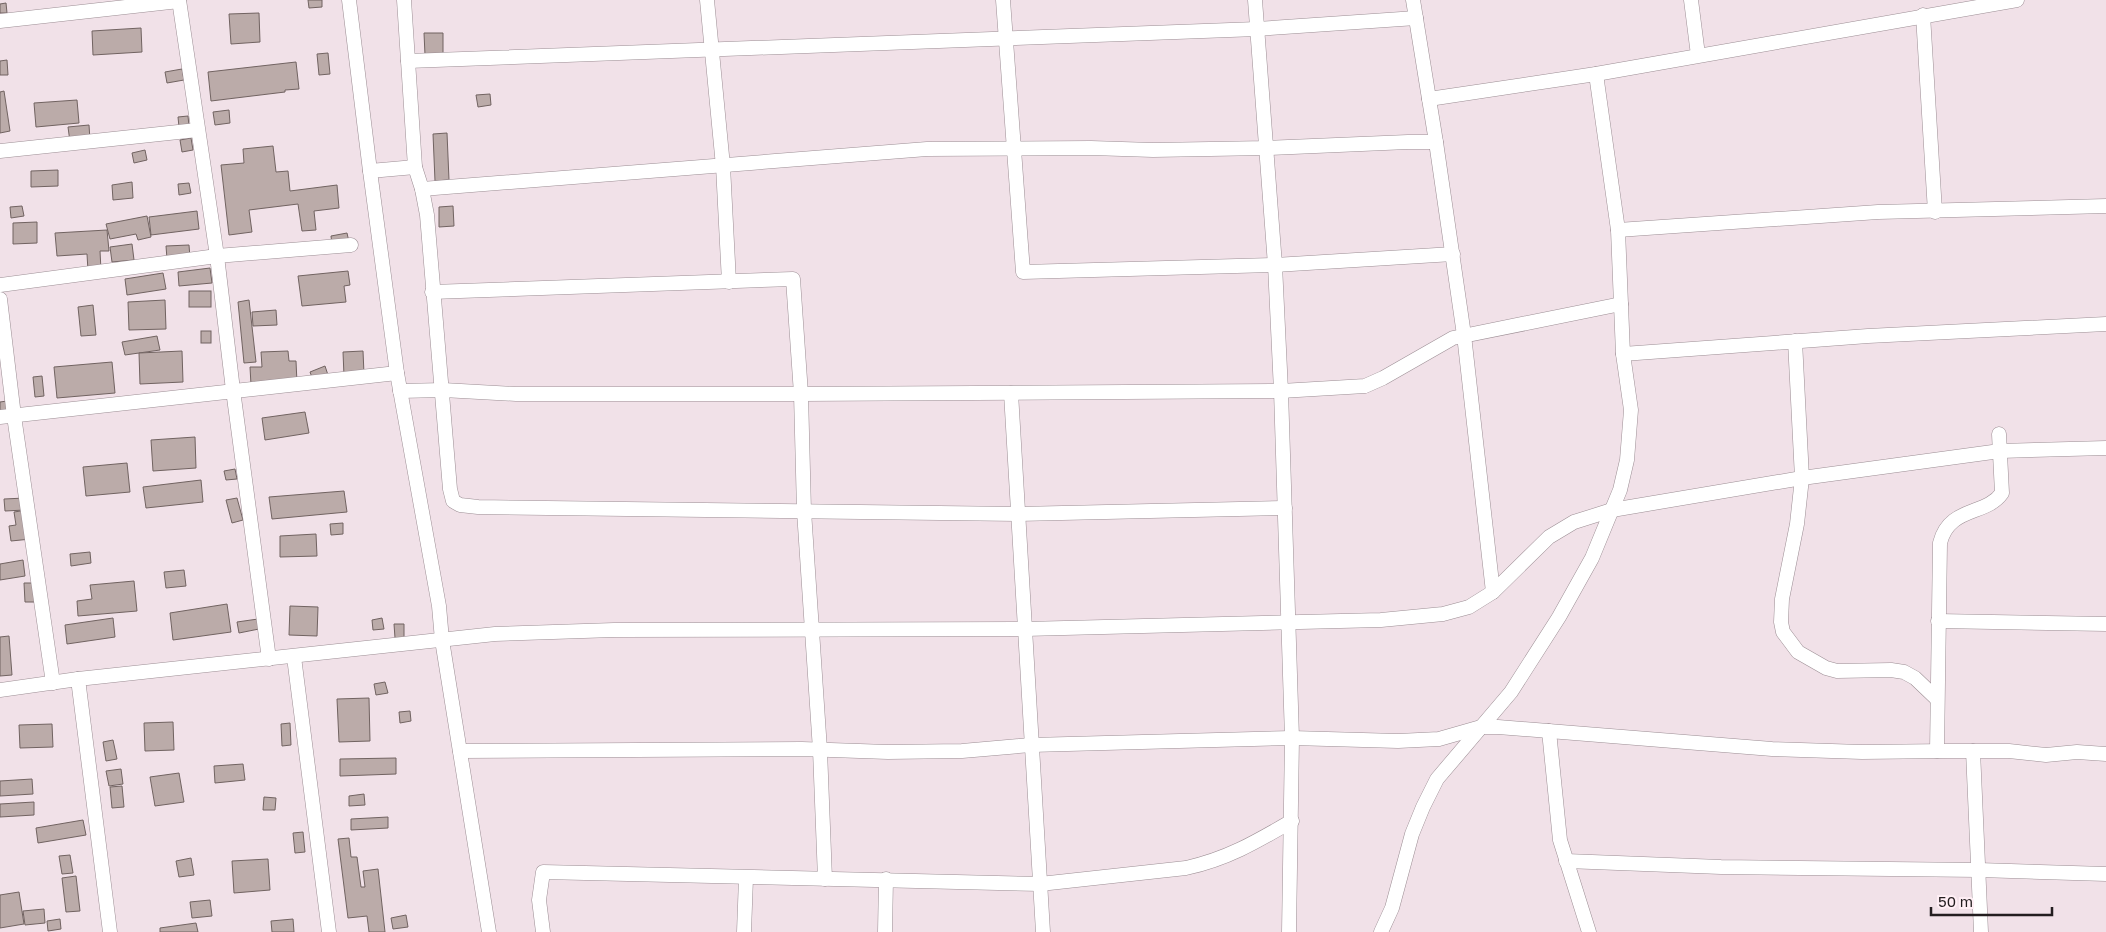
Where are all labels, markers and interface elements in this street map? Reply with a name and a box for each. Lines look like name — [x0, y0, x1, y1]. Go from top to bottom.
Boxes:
scale bar — [1931, 884, 2052, 916]
text: 50 m — [1938, 892, 1973, 910]

